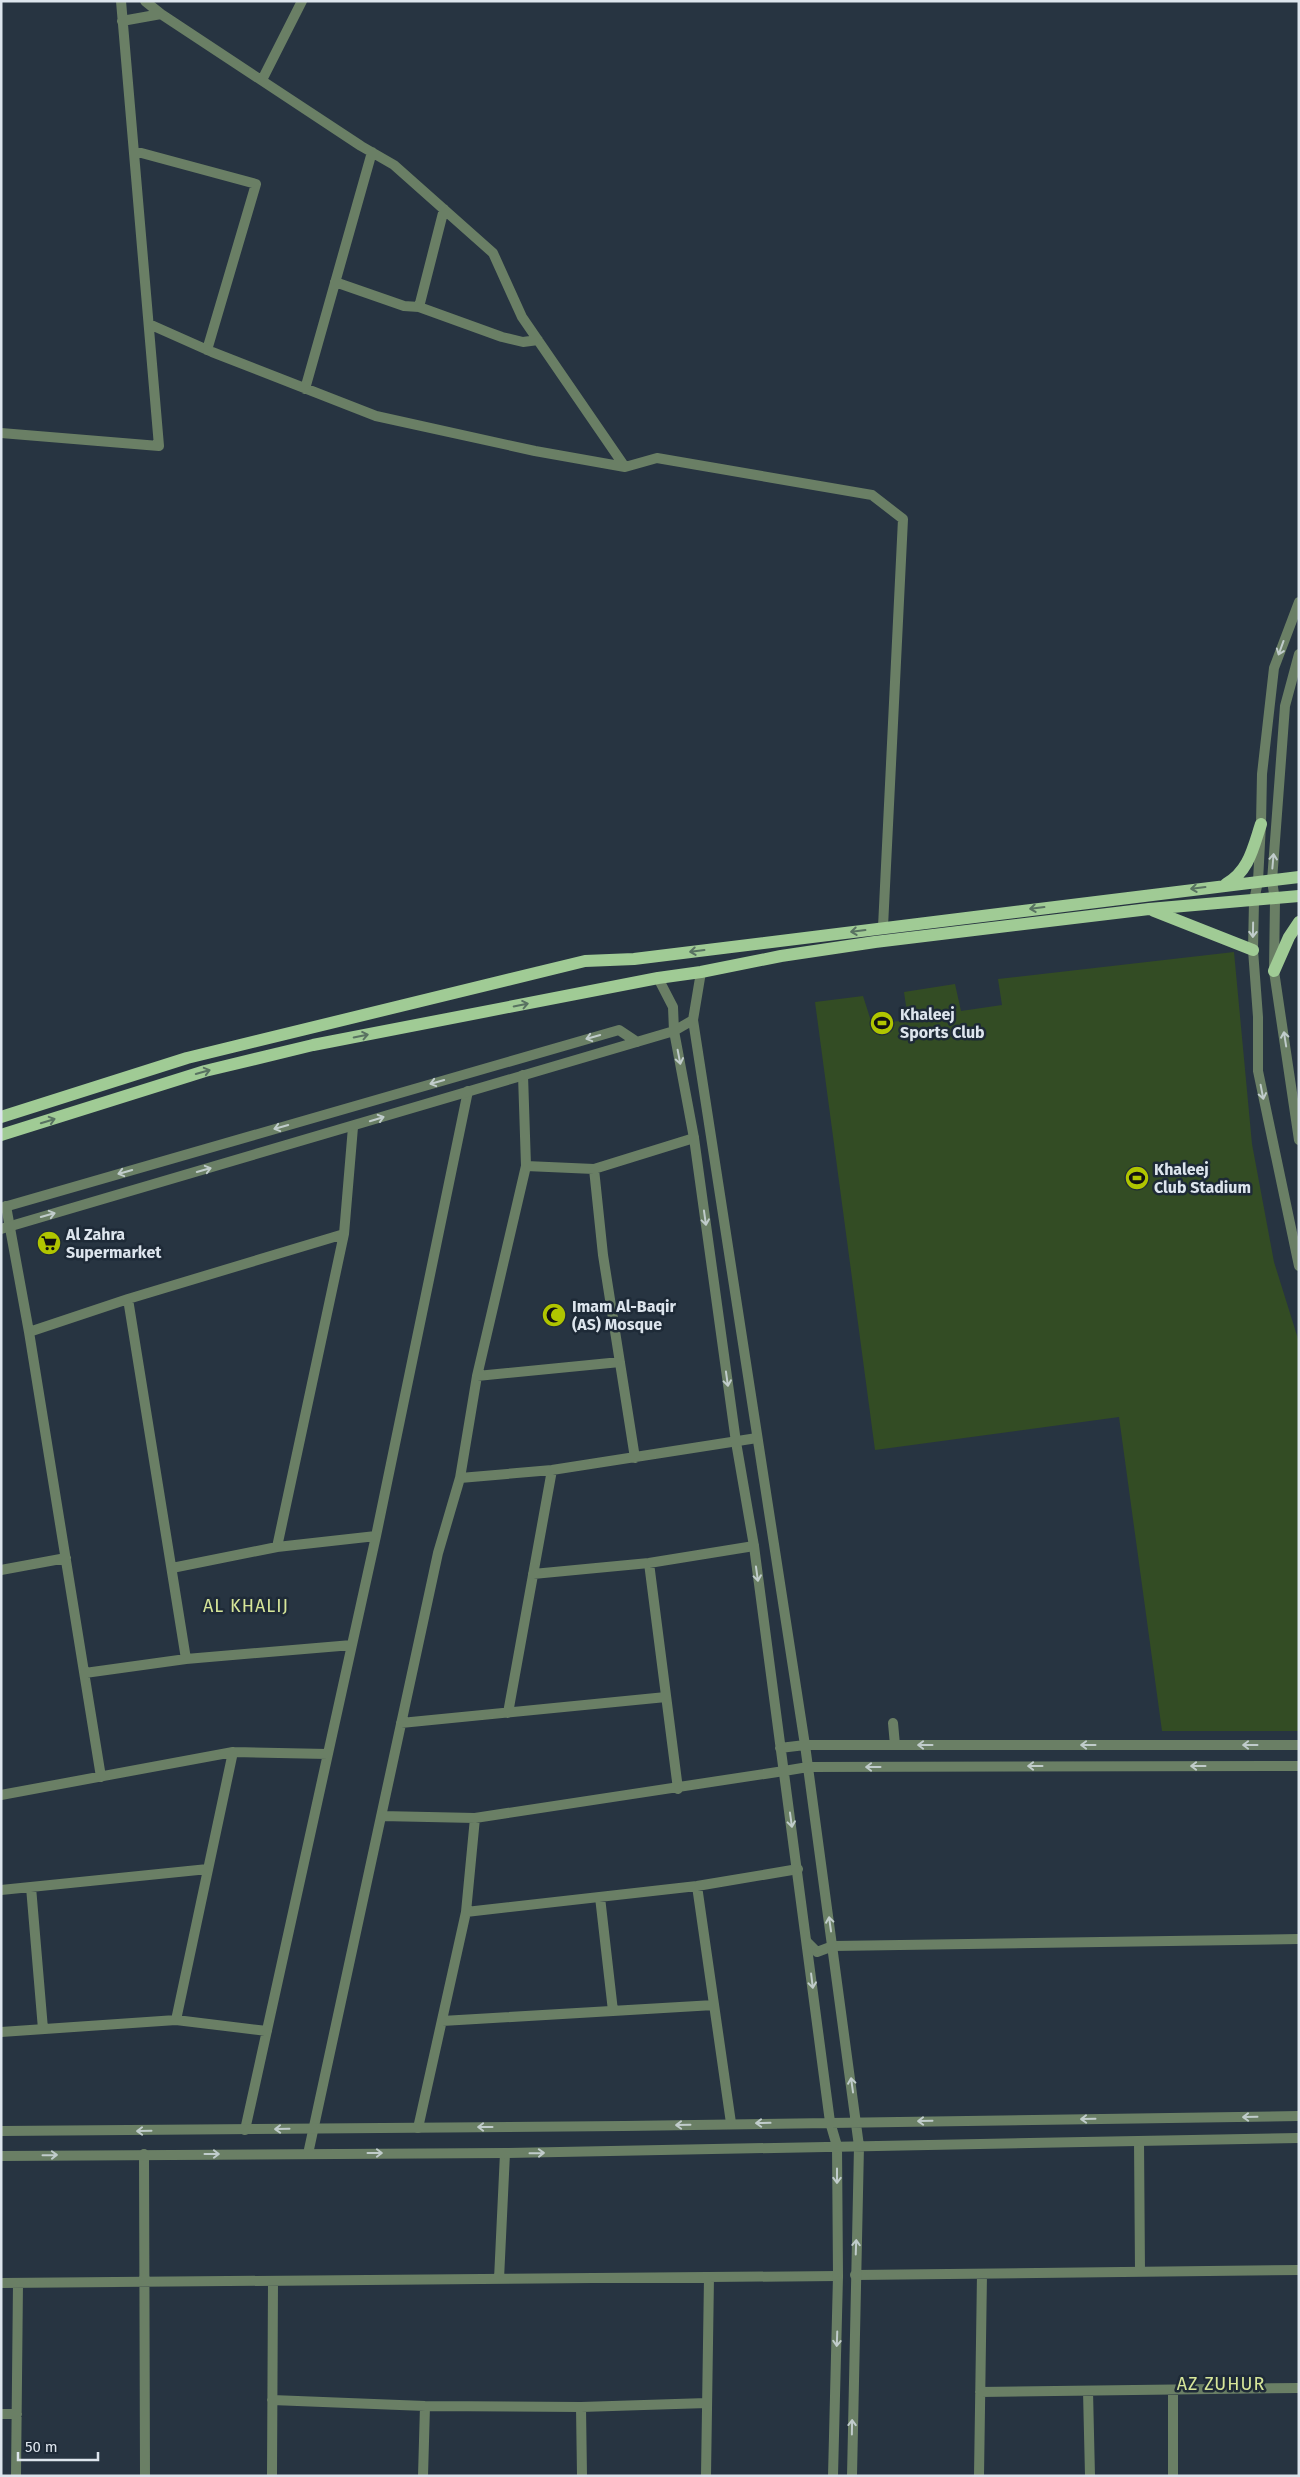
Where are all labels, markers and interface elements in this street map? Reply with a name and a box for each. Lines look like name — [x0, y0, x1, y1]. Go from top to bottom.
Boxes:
one-way arrow — [1276, 639, 1285, 655]
one-way arrow — [1269, 853, 1278, 869]
one-way arrow — [1190, 883, 1206, 893]
one-way arrow — [1029, 903, 1045, 913]
one-way arrow — [1248, 922, 1258, 938]
one-way arrow — [851, 926, 867, 936]
one-way arrow — [689, 946, 705, 956]
one-way arrow — [512, 999, 528, 1009]
place label: Khaleej Sports Club — [900, 1005, 985, 1042]
sports icon: Khaleej Sports Club — [869, 1010, 895, 1036]
one-way arrow — [353, 1031, 369, 1040]
one-way arrow — [1280, 1032, 1290, 1048]
one-way arrow — [585, 1033, 601, 1043]
one-way arrow — [675, 1049, 684, 1065]
one-way arrow — [195, 1067, 211, 1077]
one-way arrow — [429, 1078, 445, 1088]
one-way arrow — [1258, 1084, 1267, 1100]
one-way arrow — [369, 1114, 385, 1124]
one-way arrow — [39, 1115, 55, 1125]
one-way arrow — [273, 1123, 289, 1133]
place label: Khaleej Club Stadium — [1154, 1160, 1251, 1197]
one-way arrow — [196, 1165, 212, 1175]
sports icon: Khaleej Club Stadium — [1124, 1165, 1150, 1191]
one-way arrow — [117, 1168, 133, 1178]
one-way arrow — [700, 1209, 710, 1225]
one-way arrow — [40, 1210, 56, 1220]
place label: Al Zahra Supermarket — [65, 1225, 162, 1262]
supermarket icon: Al Zahra Supermarket — [36, 1230, 62, 1256]
place label: Imam Al-Baqir (AS) Mosque — [572, 1297, 677, 1334]
mosque icon: Imam Al-Baqir (AS) Mosque — [541, 1302, 567, 1328]
one-way arrow — [722, 1370, 732, 1386]
one-way arrow — [752, 1565, 762, 1581]
district label: AL KHALIJ — [203, 1595, 289, 1617]
one-way arrow — [917, 1740, 934, 1750]
one-way arrow — [1080, 1740, 1096, 1750]
one-way arrow — [1242, 1740, 1258, 1750]
one-way arrow — [1190, 1761, 1206, 1771]
one-way arrow — [865, 1762, 881, 1772]
one-way arrow — [1027, 1762, 1043, 1771]
one-way arrow — [786, 1811, 796, 1827]
one-way arrow — [824, 1916, 834, 1932]
one-way arrow — [807, 1972, 817, 1988]
one-way arrow — [846, 2077, 856, 2093]
one-way arrow — [1242, 2112, 1258, 2122]
one-way arrow — [1080, 2114, 1096, 2124]
one-way arrow — [917, 2116, 934, 2126]
one-way arrow — [755, 2118, 771, 2128]
one-way arrow — [675, 2120, 691, 2129]
one-way arrow — [477, 2122, 494, 2132]
one-way arrow — [274, 2124, 290, 2134]
one-way arrow — [136, 2126, 152, 2136]
one-way arrow — [366, 2148, 383, 2158]
one-way arrow — [529, 2148, 545, 2157]
one-way arrow — [204, 2149, 220, 2159]
one-way arrow — [42, 2150, 58, 2160]
one-way arrow — [832, 2168, 842, 2184]
one-way arrow — [851, 2239, 860, 2255]
one-way arrow — [832, 2330, 841, 2346]
district label: AZ ZUHUR — [1177, 2373, 1265, 2395]
one-way arrow — [848, 2419, 857, 2435]
scale bar — [18, 2430, 98, 2462]
text: 50 m — [25, 2438, 58, 2456]

